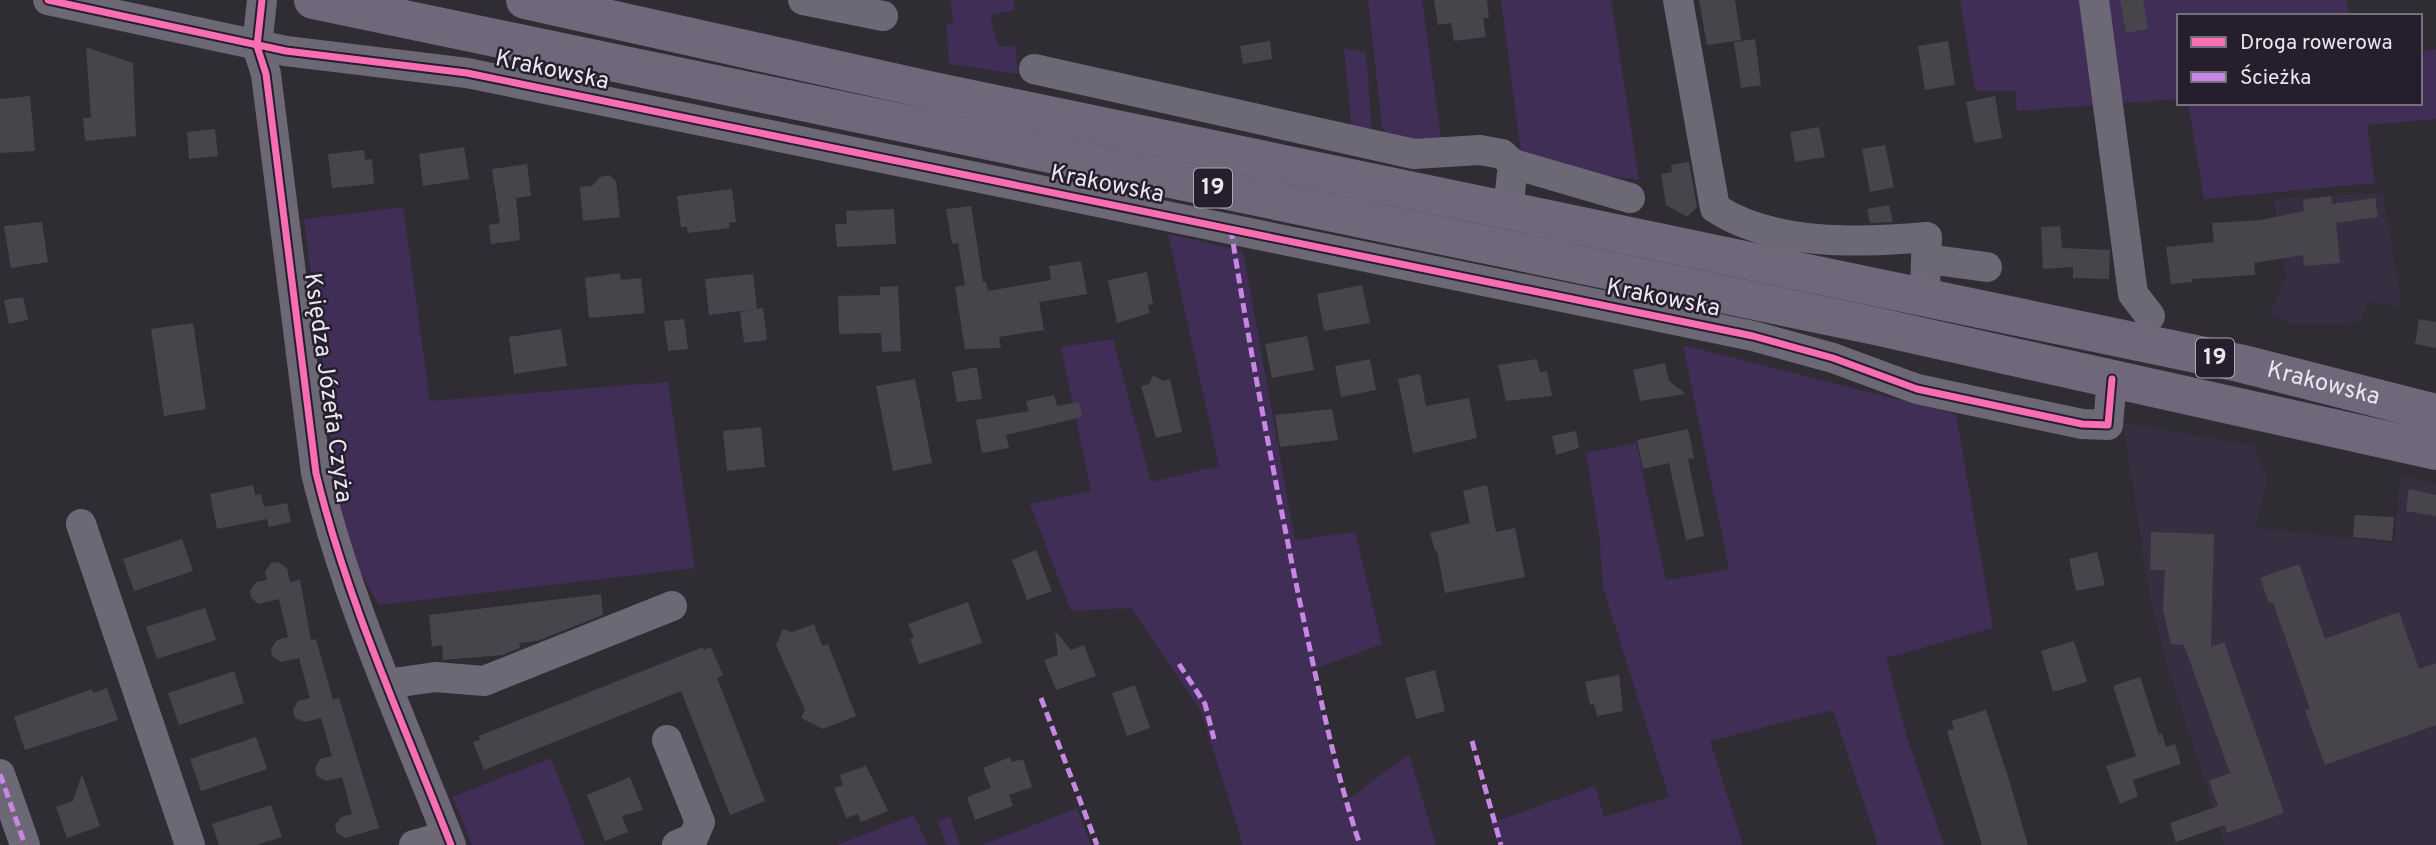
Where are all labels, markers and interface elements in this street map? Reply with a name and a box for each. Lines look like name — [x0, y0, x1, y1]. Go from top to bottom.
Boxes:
legend — [2177, 14, 2422, 105]
text: Droga rowerowa — [2240, 30, 2393, 57]
street label: Krakowska — [492, 44, 612, 98]
text: Ścieżka — [2240, 64, 2311, 92]
street label: Krakowska — [1047, 159, 1167, 211]
road number: 19 — [1194, 168, 1232, 208]
street label: Księdza Józefa Czyża — [296, 271, 358, 505]
street label: Krakowska — [1603, 273, 1723, 325]
road number: 19 — [2196, 338, 2234, 378]
street label: Krakowska — [2264, 356, 2383, 413]

